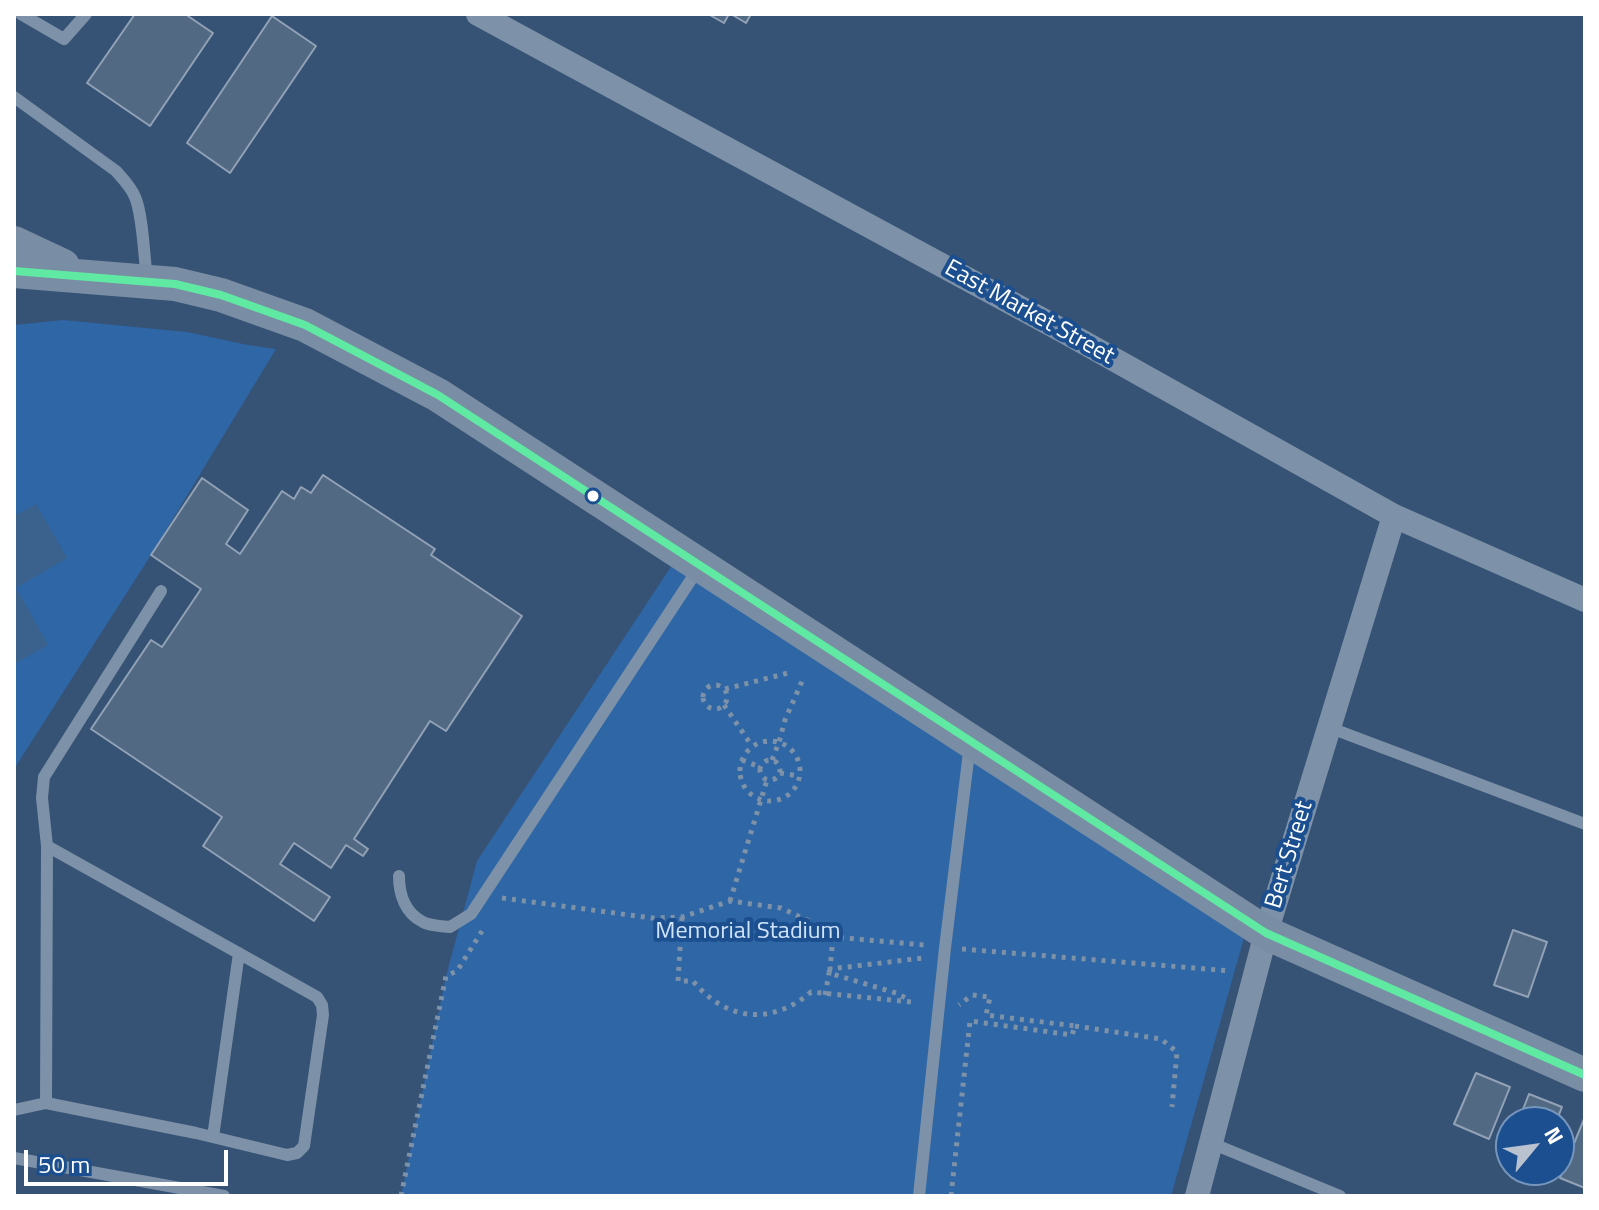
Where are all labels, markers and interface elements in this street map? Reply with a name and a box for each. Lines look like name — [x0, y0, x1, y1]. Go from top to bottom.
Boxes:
street label: East Market Street — [939, 254, 1119, 372]
unlabelled marker — [585, 488, 601, 504]
street label: Bert Street — [1260, 798, 1320, 912]
park label: Memorial Stadium — [655, 918, 841, 946]
north arrow — [1495, 1106, 1575, 1186]
text: N — [1536, 1120, 1573, 1150]
scale bar — [28, 1134, 232, 1184]
text: 50 m — [38, 1146, 90, 1182]

